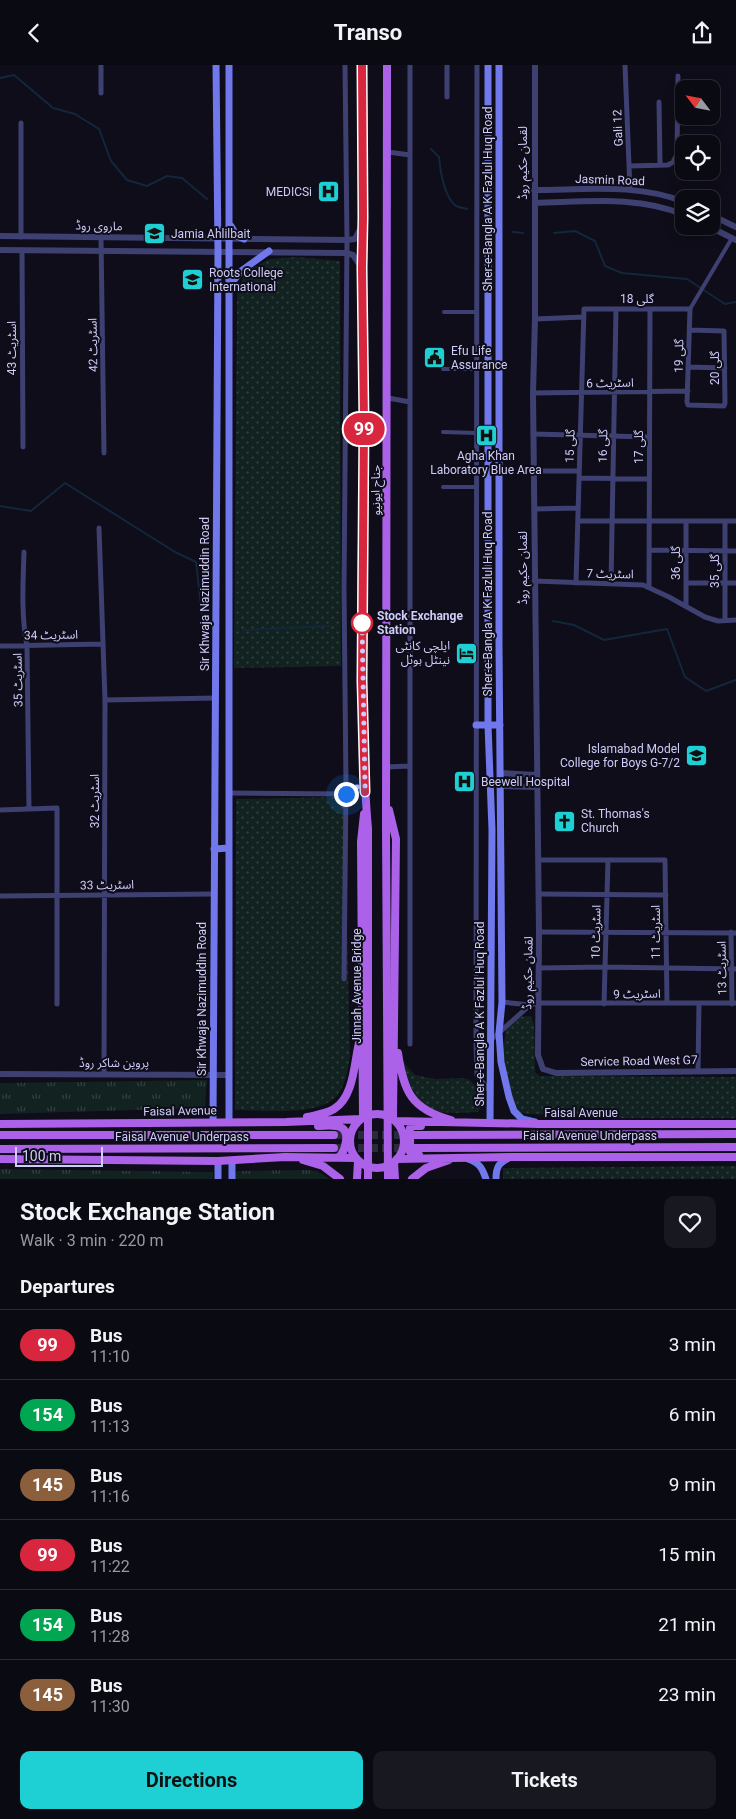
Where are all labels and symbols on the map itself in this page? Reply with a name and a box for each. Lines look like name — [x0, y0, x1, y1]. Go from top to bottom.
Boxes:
north arrow — [675, 80, 720, 125]
street label: Sher-e-Bangla A K Fazlul Huq Road — [481, 106, 495, 292]
street label: Gali 12 — [610, 109, 626, 147]
street label: لقمان حکیم روڈ — [516, 126, 532, 200]
street label: Jasmin Road — [575, 172, 645, 188]
hospital icon: MEDICSi — [316, 180, 340, 204]
place label: MEDICSi — [266, 185, 312, 199]
street label: ماروی روڈ — [75, 218, 123, 233]
school or university icon: Jamia Ahlilbait — [143, 222, 167, 246]
place label: Jamia Ahlilbait — [171, 227, 250, 241]
place label: Roots College International — [209, 266, 283, 294]
school or university icon: Roots College International — [181, 268, 205, 292]
street label: گلی 18 — [620, 292, 655, 306]
street label: اسٹریٹ 42 — [86, 318, 101, 372]
street label: اسٹریٹ 43 — [5, 321, 19, 375]
street label: گلی 19 — [672, 338, 686, 373]
place label: Efu Life Assurance — [451, 344, 507, 372]
public building icon: Efu Life Assurance — [423, 346, 447, 370]
street label: گلی 20 — [708, 350, 722, 385]
street label: اسٹریٹ 6 — [586, 376, 634, 390]
line badge: 99 — [342, 413, 386, 445]
hospital icon: Agha Khan Laboratory Blue Area — [474, 423, 498, 447]
street label: گلی 15 — [562, 428, 578, 463]
street label: گلی 16 — [596, 428, 610, 463]
street label: گلی 17 — [632, 429, 646, 464]
place label: Agha Khan Laboratory Blue Area — [430, 449, 542, 477]
street label: جناح ایونیو — [369, 465, 385, 515]
street label: Sher-e-Bangla A K Fazlul Huq Road — [481, 511, 495, 697]
street label: Sir Khwaja Nazimuddin Road — [198, 517, 212, 671]
street label: لقمان حکیم روڈ — [516, 531, 532, 605]
street label: گلی 36 — [669, 545, 683, 580]
street label: گلی 35 — [708, 553, 722, 588]
street label: اسٹریٹ 7 — [586, 567, 634, 581]
place label: Stock Exchange Station — [377, 609, 463, 637]
marker: Stock Exchange Station — [351, 612, 373, 634]
street label: اسٹریٹ 34 — [24, 628, 78, 643]
place label: ایلچی کانٹی نینٹل ہوٹل — [396, 639, 450, 667]
hotel icon: ایلچی کانٹی نینٹل ہوٹل — [454, 641, 478, 665]
street label: اسٹریٹ 35 — [11, 653, 26, 707]
place label: Islamabad Model College for Boys G-7/2 — [560, 742, 680, 770]
school or university icon: Islamabad Model College for Boys G-7/2 — [684, 744, 708, 768]
hospital icon: Beewell Hospital — [453, 770, 477, 794]
street label: اسٹریٹ 32 — [88, 774, 102, 828]
place label: Beewell Hospital — [481, 775, 570, 789]
your location — [334, 782, 359, 807]
place label: St. Thomas's Church — [581, 807, 650, 835]
church icon: St. Thomas's Church — [553, 809, 577, 833]
street label: اسٹریٹ 33 — [80, 878, 134, 893]
street label: اسٹریٹ 10 — [589, 905, 604, 959]
street label: اسٹریٹ 11 — [649, 905, 663, 959]
street label: Sher-e-Bangla A K Fazlul Huq Road — [473, 921, 487, 1107]
street label: Sir Khwaja Nazimuddin Road — [195, 922, 209, 1076]
street label: Jinnah Avenue Bridge — [350, 928, 364, 1044]
street label: لقمان حکیم روڈ — [520, 936, 538, 1010]
street label: اسٹریٹ 13 — [715, 941, 730, 995]
street label: اسٹریٹ 9 — [613, 987, 661, 1001]
street label: Service Road West G7 — [580, 1053, 698, 1069]
street label: پروین شاکر روڈ — [79, 1056, 149, 1071]
street label: Faisal Avenue — [143, 1103, 217, 1119]
street label: Faisal Avenue — [544, 1106, 618, 1120]
street label: Faisal Avenue Underpass — [523, 1129, 657, 1143]
street label: Faisal Avenue Underpass — [115, 1130, 249, 1144]
scale bar — [15, 1144, 102, 1167]

